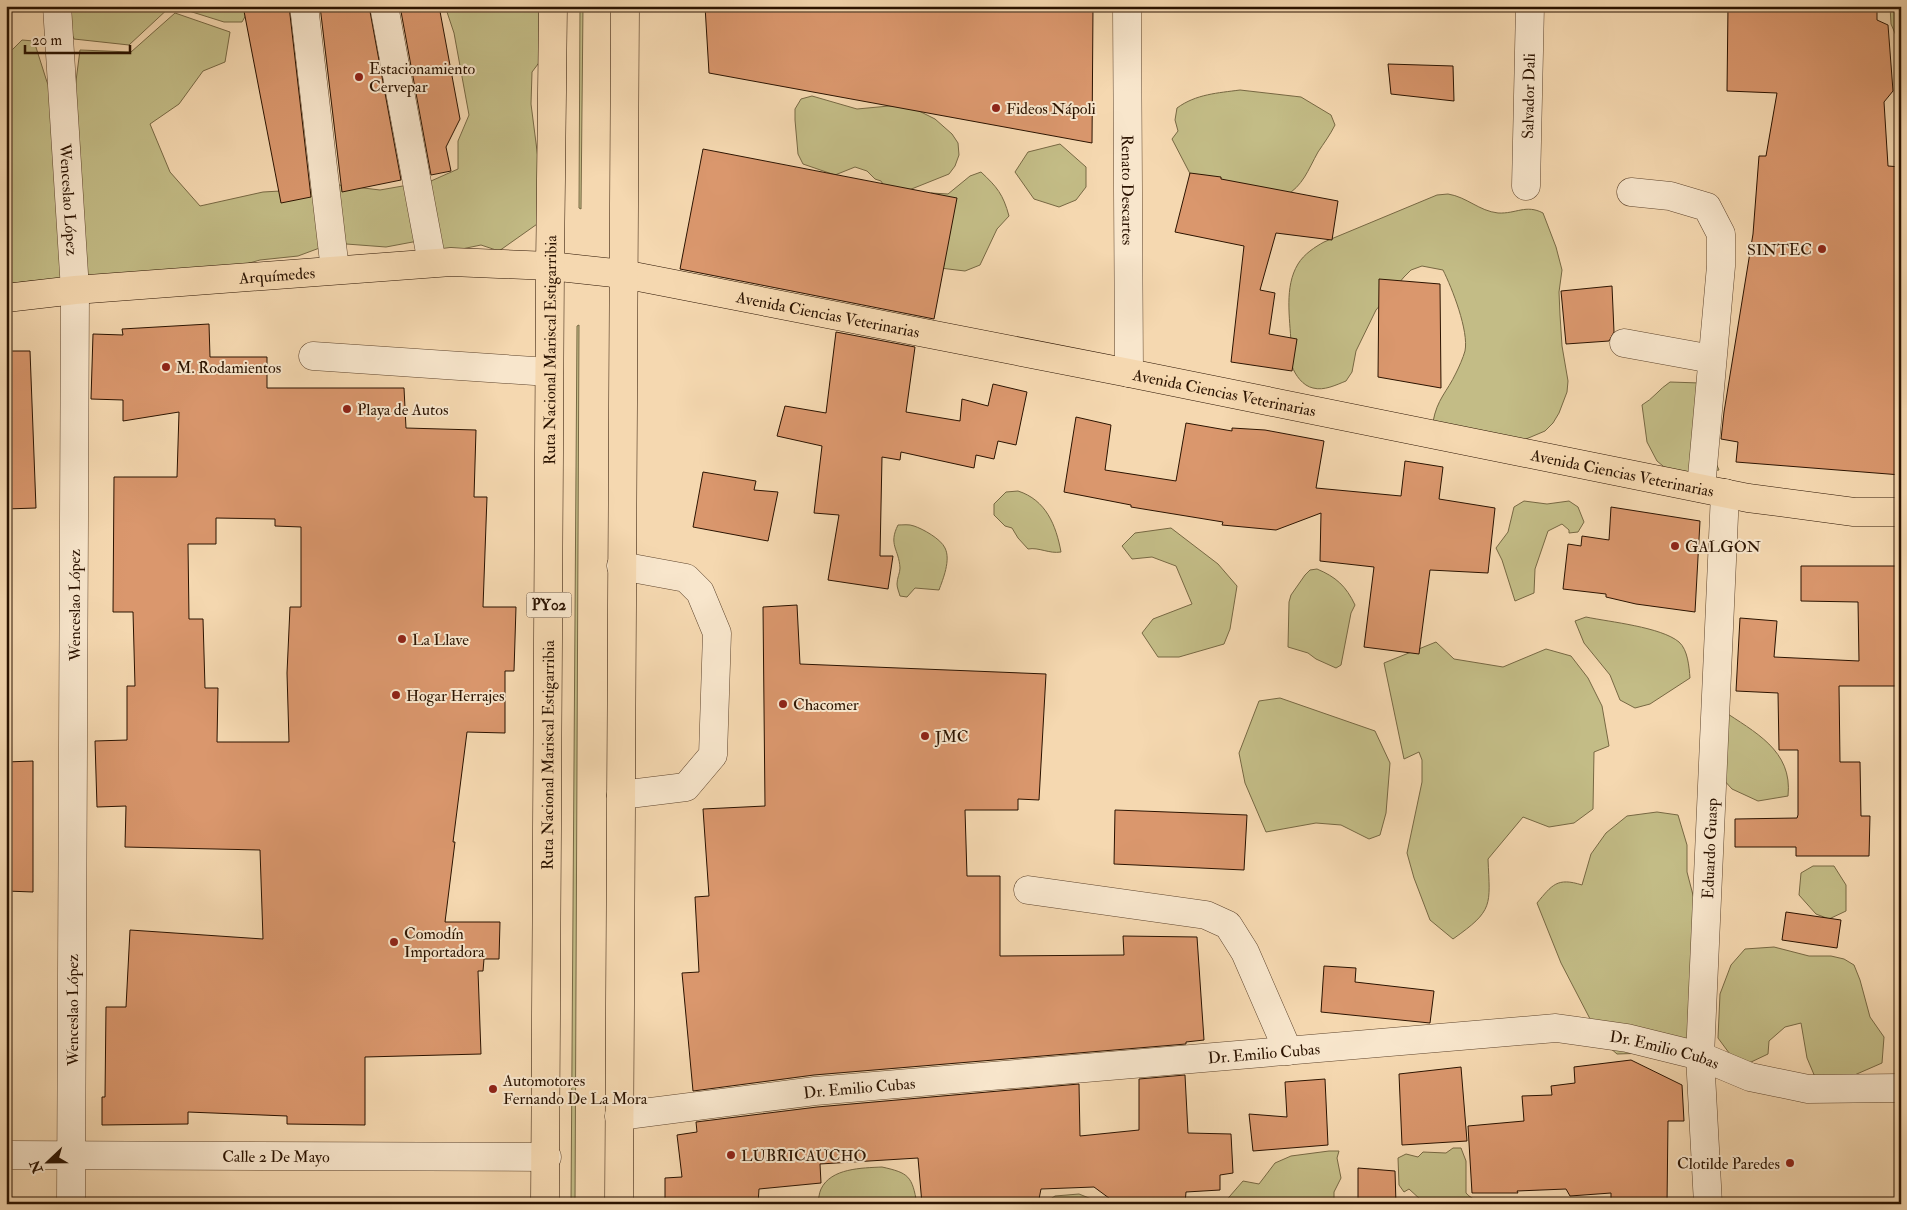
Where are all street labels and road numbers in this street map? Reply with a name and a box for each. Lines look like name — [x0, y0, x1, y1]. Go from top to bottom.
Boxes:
street label: Salvador Dali — [1518, 53, 1540, 139]
street label: Renato Descartes — [1117, 135, 1137, 245]
street label: Wenceslao López — [55, 142, 82, 256]
street label: Ruta Nacional Mariscal Estigarribia — [540, 235, 561, 465]
street label: Arquímedes — [237, 263, 316, 289]
street label: Avenida Ciencias Veterinarias — [734, 287, 921, 343]
street label: Avenida Ciencias Veterinarias — [1130, 365, 1318, 421]
street label: Avenida Ciencias Veterinarias — [1528, 445, 1716, 502]
street label: Wenceslao López — [65, 549, 86, 662]
road number: PY02 — [526, 592, 572, 618]
street label: Ruta Nacional Mariscal Estigarribia — [538, 640, 559, 870]
street label: Eduardo Guasp — [1698, 798, 1723, 899]
street label: Wenceslao López — [63, 954, 84, 1067]
street label: Dr. Emilio Cubas — [1608, 1027, 1722, 1074]
street label: Dr. Emilio Cubas — [1207, 1039, 1321, 1069]
street label: Dr. Emilio Cubas — [802, 1074, 916, 1103]
street label: Calle 2 De Mayo — [222, 1147, 330, 1167]

